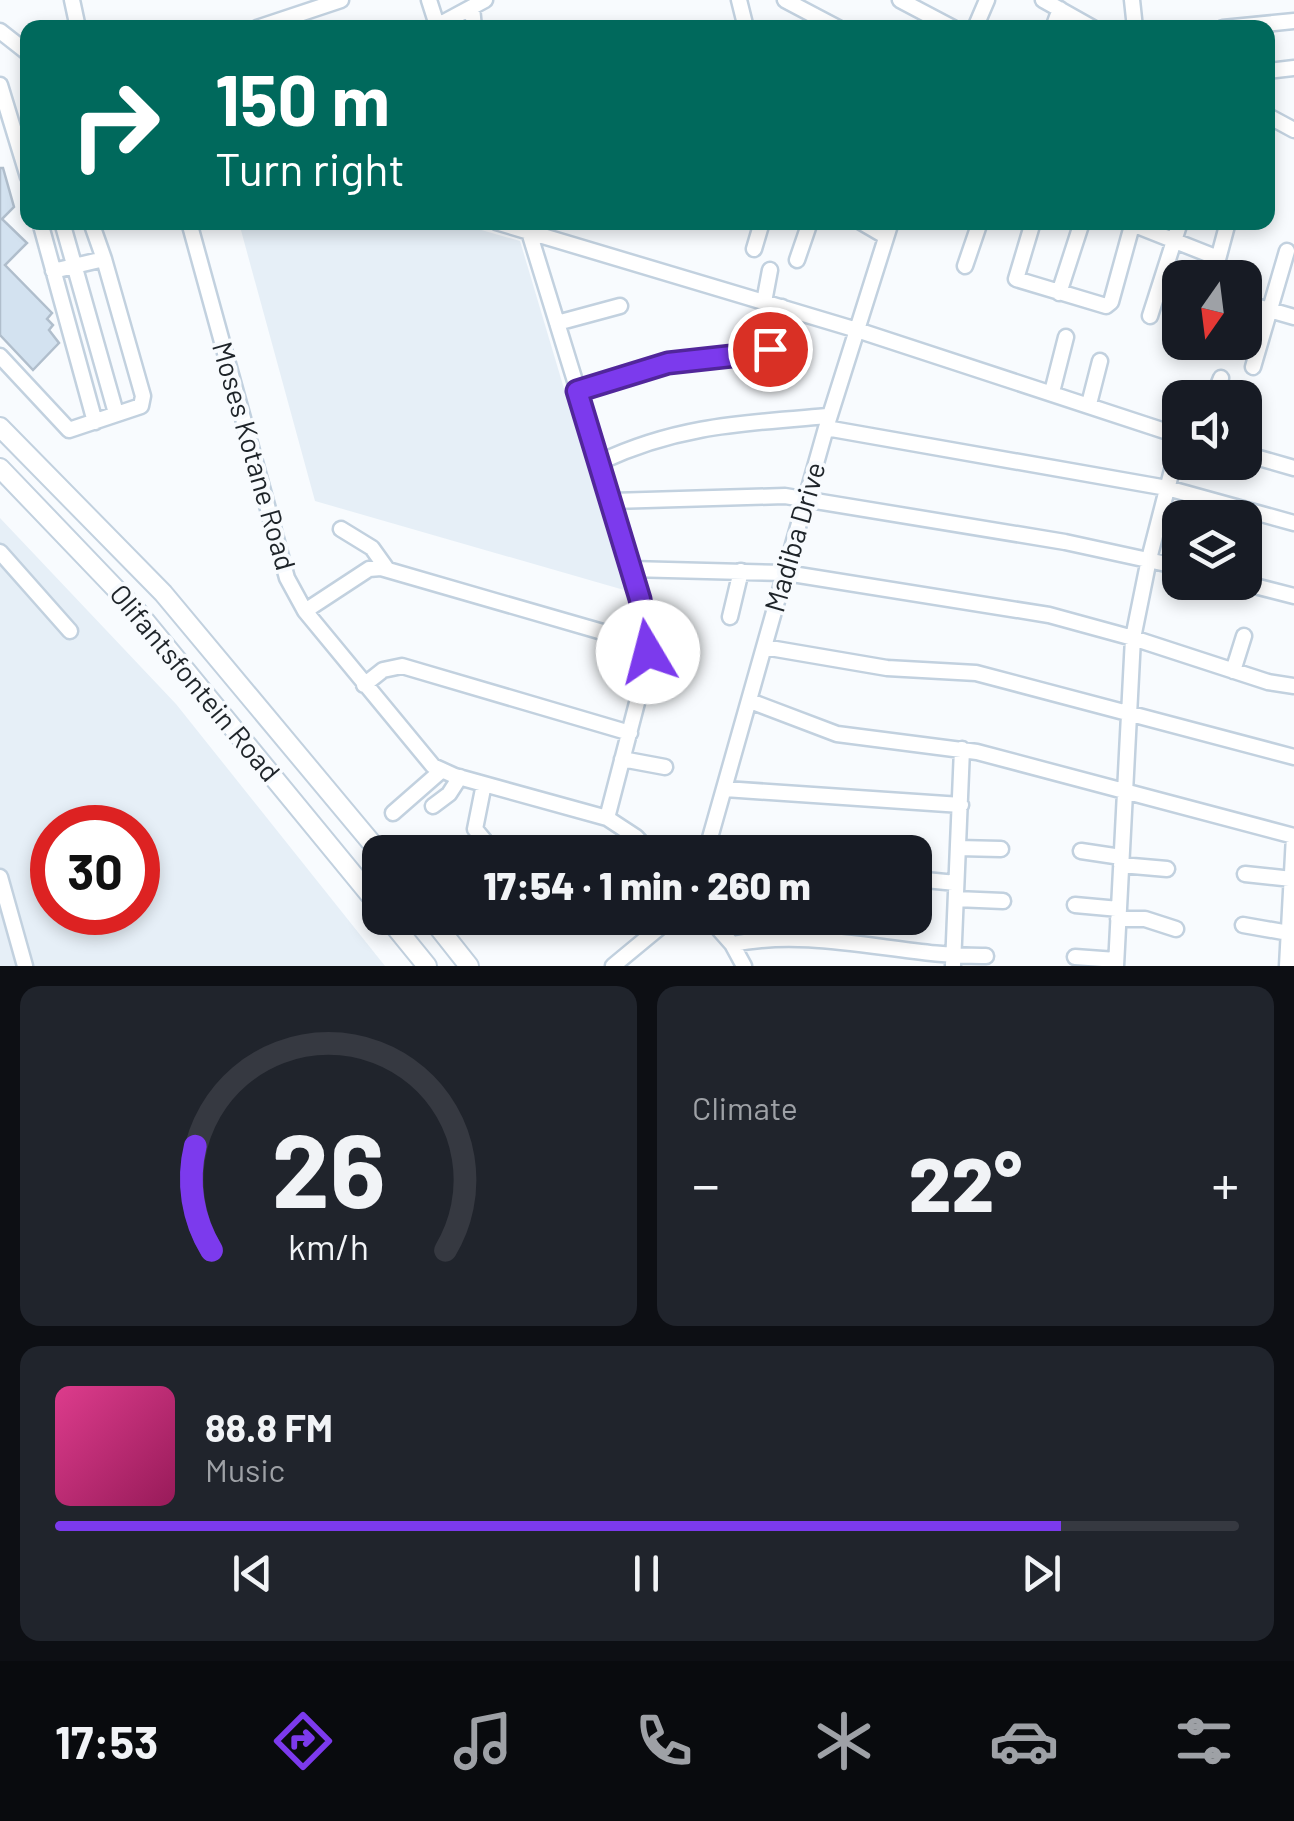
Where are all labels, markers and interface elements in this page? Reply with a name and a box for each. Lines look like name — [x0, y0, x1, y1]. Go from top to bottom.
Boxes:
text: 150 m — [215, 56, 390, 140]
icon: right — [50, 60, 180, 190]
text: Turn right — [215, 141, 405, 195]
north arrow — [1162, 260, 1262, 360]
map controls — [1162, 260, 1262, 600]
pin — [728, 307, 813, 392]
icon: arrive — [743, 322, 798, 377]
street label: Moses Kotane Road — [206, 338, 304, 574]
button: sound — [1162, 380, 1262, 480]
street label: Madiba Drive — [756, 458, 832, 616]
button: layers — [1162, 500, 1262, 600]
street label: Olifantsfontein Road — [103, 577, 288, 788]
position arrow — [596, 600, 700, 704]
speed limit sign: 30 — [30, 805, 160, 935]
text: 17:54 · 1 min · 260 m — [483, 862, 811, 908]
text: Climate — [692, 1088, 798, 1126]
text: 26 — [271, 1104, 386, 1229]
text: 22° — [909, 1137, 1022, 1227]
text: − — [692, 1150, 720, 1216]
text: + — [1211, 1150, 1239, 1216]
text: km/h — [288, 1224, 369, 1267]
text: 88.8 FM — [205, 1404, 333, 1450]
text: Music — [205, 1450, 285, 1488]
icon: previous — [225, 1546, 280, 1601]
icon: pause — [619, 1546, 674, 1601]
icon: next — [1014, 1546, 1069, 1601]
icon: directions — [268, 1706, 338, 1776]
icon: music — [448, 1706, 518, 1776]
icon: phone — [629, 1706, 699, 1776]
icon: climate — [809, 1706, 879, 1776]
icon: car — [989, 1706, 1059, 1776]
icon: filters — [1169, 1706, 1239, 1776]
text: 17:53 — [55, 1714, 158, 1768]

